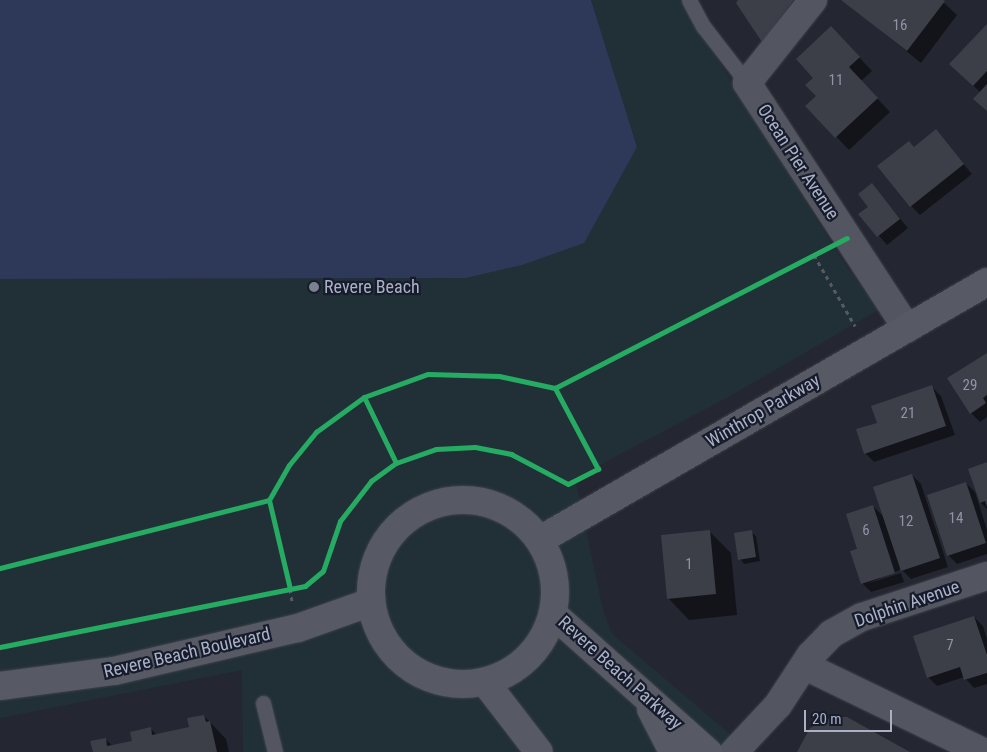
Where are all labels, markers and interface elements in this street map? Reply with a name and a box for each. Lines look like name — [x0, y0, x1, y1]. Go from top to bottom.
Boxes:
house number: 16 — [893, 17, 907, 35]
house number: 11 — [829, 72, 843, 90]
street label: Ocean Pier Avenue — [753, 100, 843, 224]
place label: Revere Beach — [324, 276, 420, 298]
marker: Revere Beach — [308, 281, 320, 293]
street label: Winthrop Parkway — [702, 370, 824, 452]
house number: 29 — [963, 377, 977, 395]
house number: 21 — [901, 405, 915, 423]
house number: 14 — [949, 510, 963, 528]
house number: 12 — [899, 513, 913, 531]
house number: 6 — [862, 522, 870, 540]
house number: 1 — [685, 556, 693, 574]
street label: Dolphin Avenue — [852, 576, 962, 632]
street label: Revere Beach Parkway — [553, 612, 687, 734]
street label: Revere Beach Boulevard — [102, 623, 272, 683]
house number: 7 — [946, 637, 954, 655]
scale bar — [807, 700, 894, 732]
text: 20 m — [812, 710, 842, 728]

